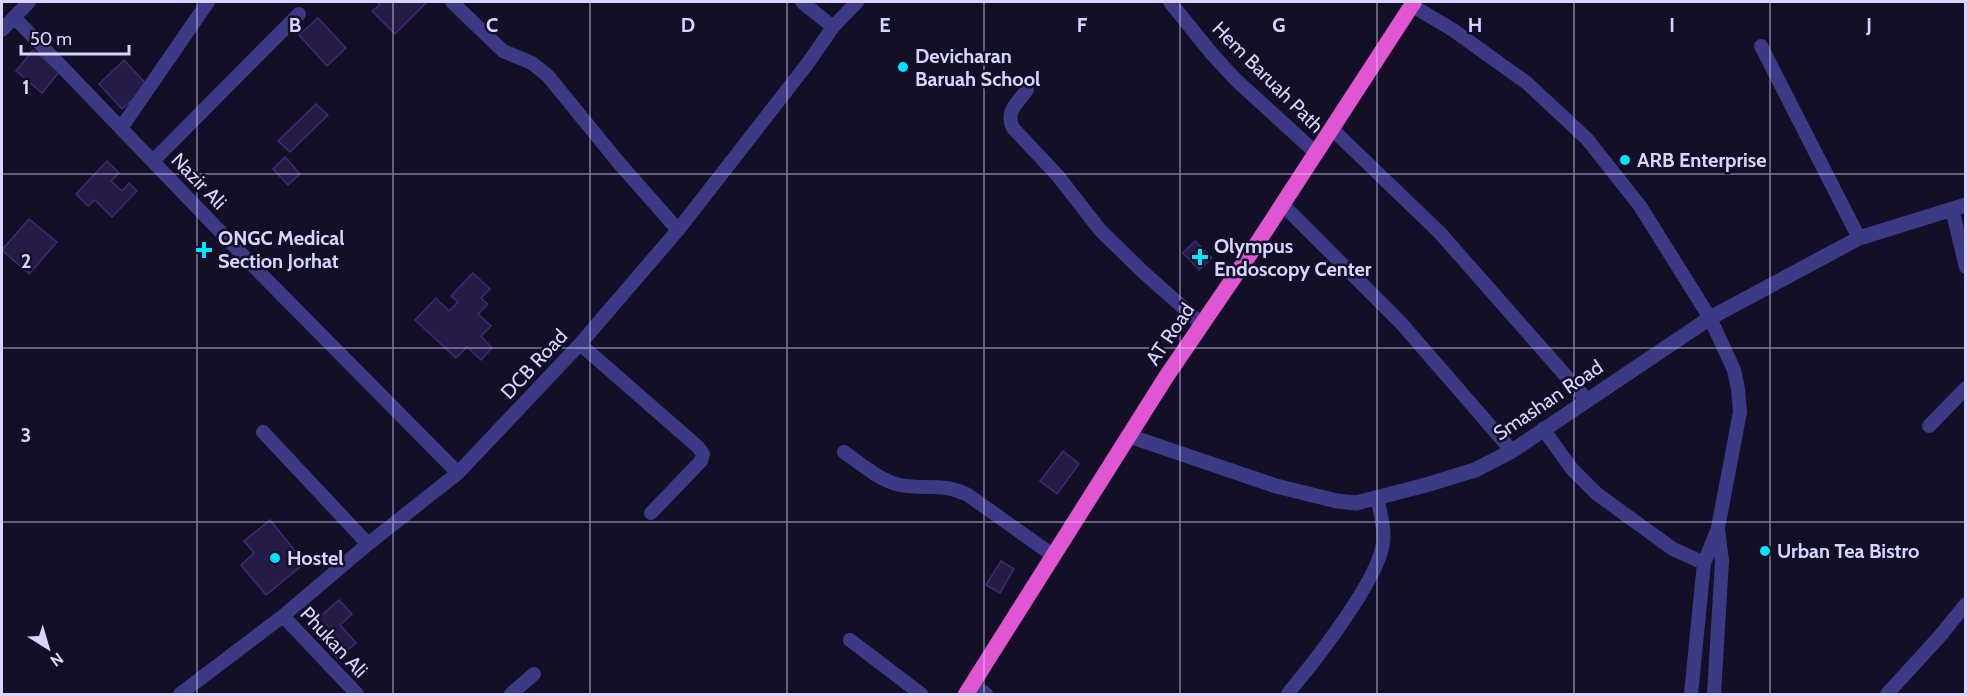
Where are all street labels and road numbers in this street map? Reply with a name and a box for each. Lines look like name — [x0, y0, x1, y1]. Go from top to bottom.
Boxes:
street label: Hem Baruah Path — [1207, 16, 1329, 138]
street label: Nazir Ali — [166, 148, 232, 214]
street label: AT Road — [1141, 298, 1199, 370]
street label: DCB Road — [496, 324, 572, 404]
street label: Smashan Road — [1489, 355, 1607, 445]
street label: Phukan Ali — [295, 602, 373, 682]

